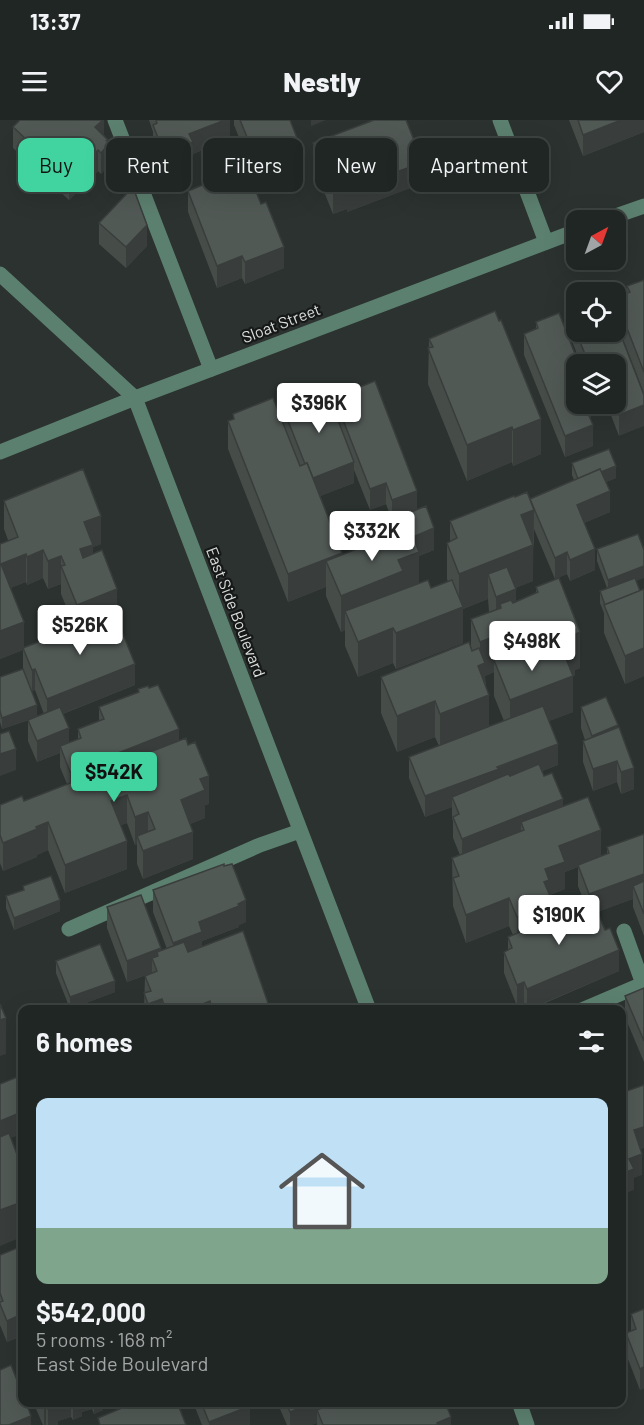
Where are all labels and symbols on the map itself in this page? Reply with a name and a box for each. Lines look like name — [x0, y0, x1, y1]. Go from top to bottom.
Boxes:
north arrow — [566, 210, 626, 270]
street label: Sloat Street — [239, 299, 323, 346]
pin: $396K — [277, 383, 361, 434]
pin: $332K — [330, 511, 414, 562]
street label: East Side Boulevard — [203, 544, 270, 680]
pin: $526K — [38, 605, 122, 656]
pin: $498K — [490, 621, 574, 672]
pin: $542K — [72, 752, 156, 803]
pin: $190K — [517, 895, 601, 946]

